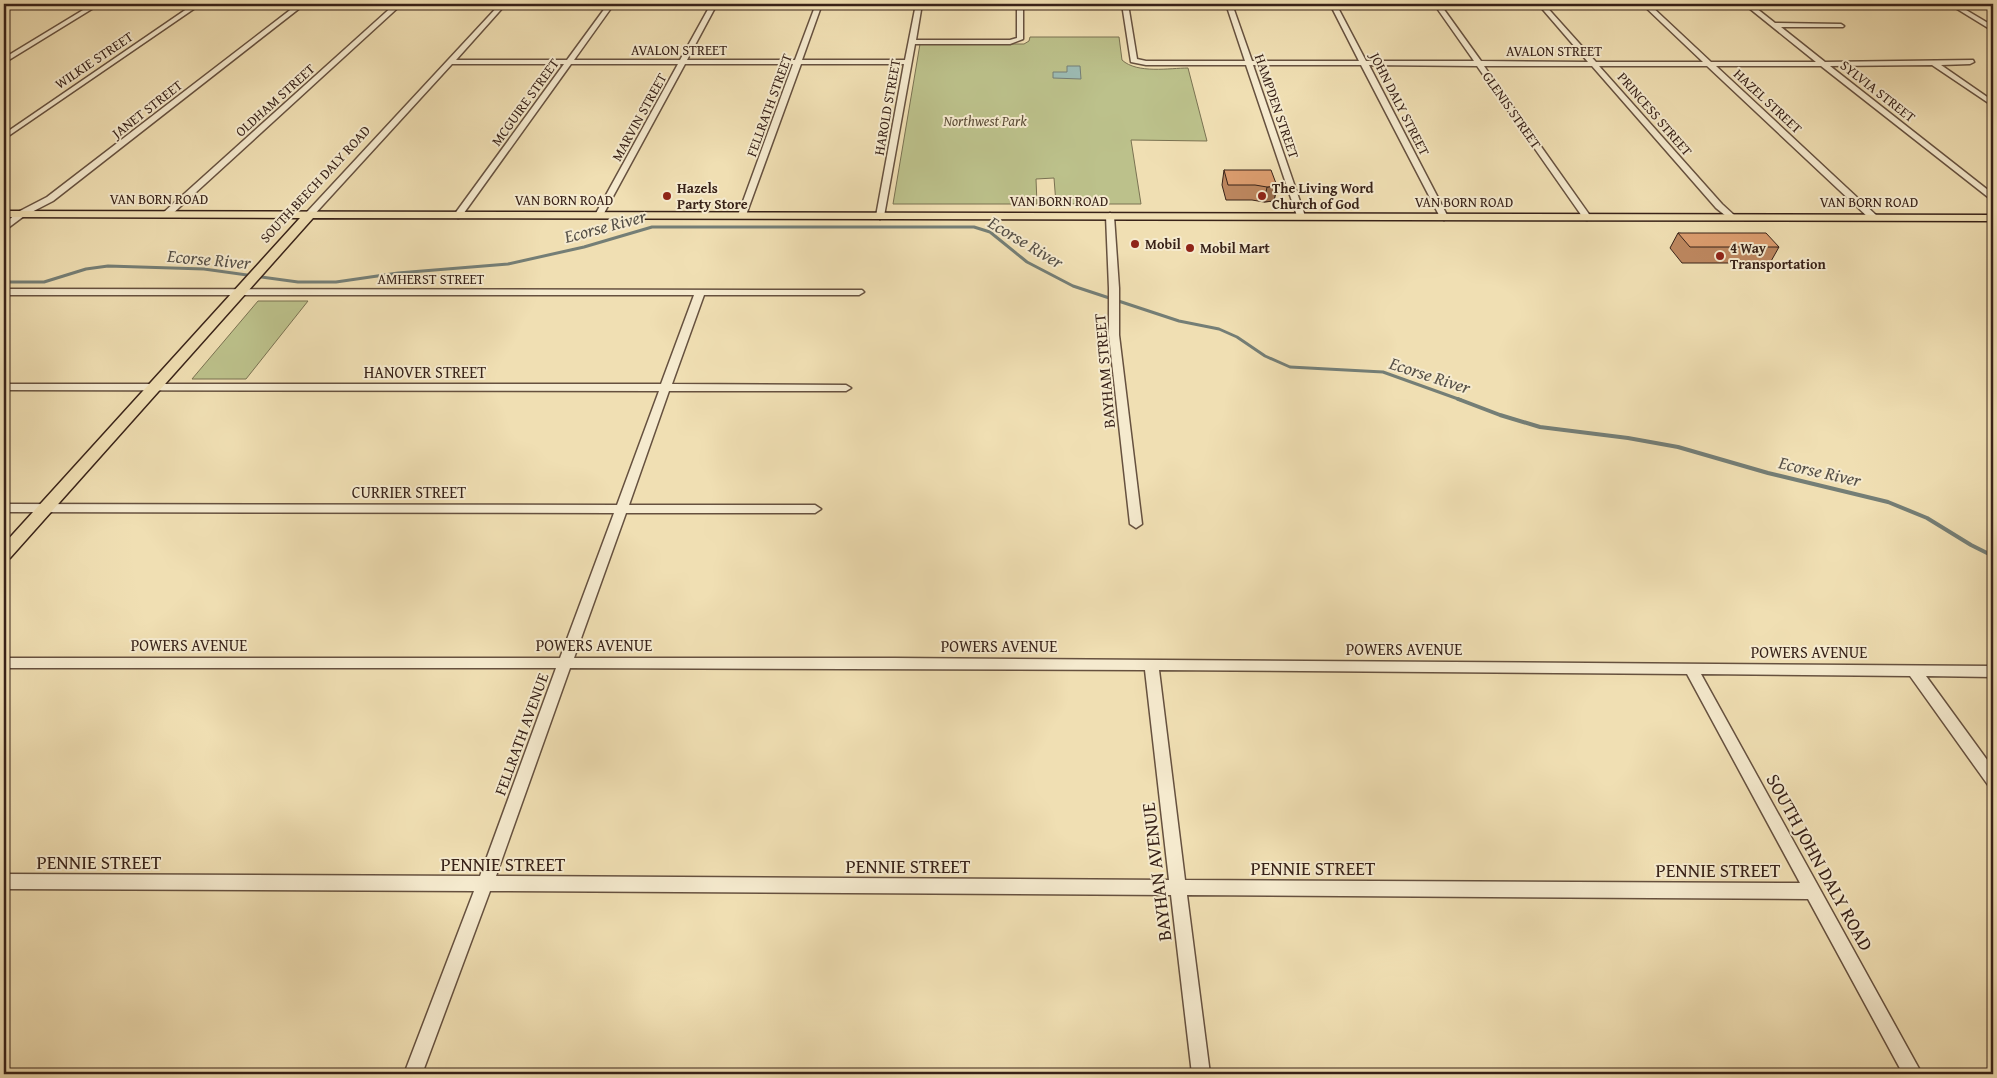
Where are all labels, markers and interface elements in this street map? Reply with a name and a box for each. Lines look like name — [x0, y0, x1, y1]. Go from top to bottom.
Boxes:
street label: WILKIE STREET — [51, 26, 137, 94]
street label: AVALON STREET — [631, 40, 727, 60]
street label: AVALON STREET — [1506, 41, 1602, 61]
street label: JOHN DALY STREET — [1364, 47, 1435, 159]
street label: FELLRATH STREET — [741, 51, 797, 159]
street label: HAMPDEN STREET — [1250, 51, 1304, 161]
street label: MCGUIRE STREET — [486, 54, 564, 150]
street label: SYLVIA STREET — [1836, 55, 1920, 127]
street label: HAROLD STREET — [869, 57, 905, 157]
street label: OLDHAM STREET — [231, 59, 319, 141]
street label: HAZEL STREET — [1729, 64, 1807, 138]
street label: GLENIS STREET — [1478, 67, 1546, 153]
street label: PRINCESS STREET — [1613, 68, 1697, 160]
street label: MARVIN STREET — [607, 69, 672, 165]
street label: JANET STREET — [106, 75, 187, 144]
park label: Northwest Park — [943, 111, 1027, 131]
street label: SOUTH BEECH DALY ROAD — [255, 121, 375, 247]
place label: Hazels Party Store — [677, 178, 748, 214]
place label: The Living Word Church of God — [1272, 178, 1374, 214]
street label: VAN BORN ROAD — [110, 189, 208, 209]
street label: VAN BORN ROAD — [515, 190, 613, 210]
marker: Hazels Party Store — [661, 190, 673, 202]
marker: The Living Word Church of God — [1256, 190, 1268, 202]
street label: VAN BORN ROAD — [1010, 191, 1108, 211]
street label: VAN BORN ROAD — [1415, 192, 1513, 212]
street label: VAN BORN ROAD — [1820, 192, 1918, 212]
water label: Ecorse River — [560, 202, 650, 250]
water label: Ecorse River — [982, 208, 1070, 276]
place label: Mobil — [1145, 234, 1181, 254]
marker: Mobil — [1129, 238, 1141, 250]
place label: Mobil Mart — [1200, 238, 1271, 258]
place label: 4 Way Transportation — [1730, 238, 1826, 274]
water label: Ecorse River — [165, 242, 253, 276]
marker: Mobil Mart — [1184, 242, 1196, 254]
marker: 4 Way Transportation — [1714, 250, 1726, 262]
street label: AMHERST STREET — [378, 269, 485, 289]
street label: BAYHAM STREET — [1087, 313, 1121, 429]
water label: Ecorse River — [1385, 349, 1475, 401]
street label: HANOVER STREET — [364, 360, 486, 384]
water label: Ecorse River — [1775, 448, 1865, 494]
street label: CURRIER STREET — [352, 480, 466, 504]
street label: POWERS AVENUE — [131, 633, 247, 657]
street label: POWERS AVENUE — [536, 633, 652, 657]
street label: POWERS AVENUE — [941, 634, 1057, 658]
street label: POWERS AVENUE — [1346, 637, 1462, 661]
street label: POWERS AVENUE — [1751, 640, 1867, 664]
street label: FELLRATH AVENUE — [488, 669, 554, 799]
street label: SOUTH JOHN DALY ROAD — [1760, 768, 1880, 956]
street label: BAYHAN AVENUE — [1134, 801, 1178, 943]
street label: PENNIE STREET — [36, 848, 162, 876]
street label: PENNIE STREET — [440, 850, 566, 878]
street label: PENNIE STREET — [845, 852, 971, 880]
street label: PENNIE STREET — [1250, 854, 1376, 882]
street label: PENNIE STREET — [1655, 856, 1781, 884]

